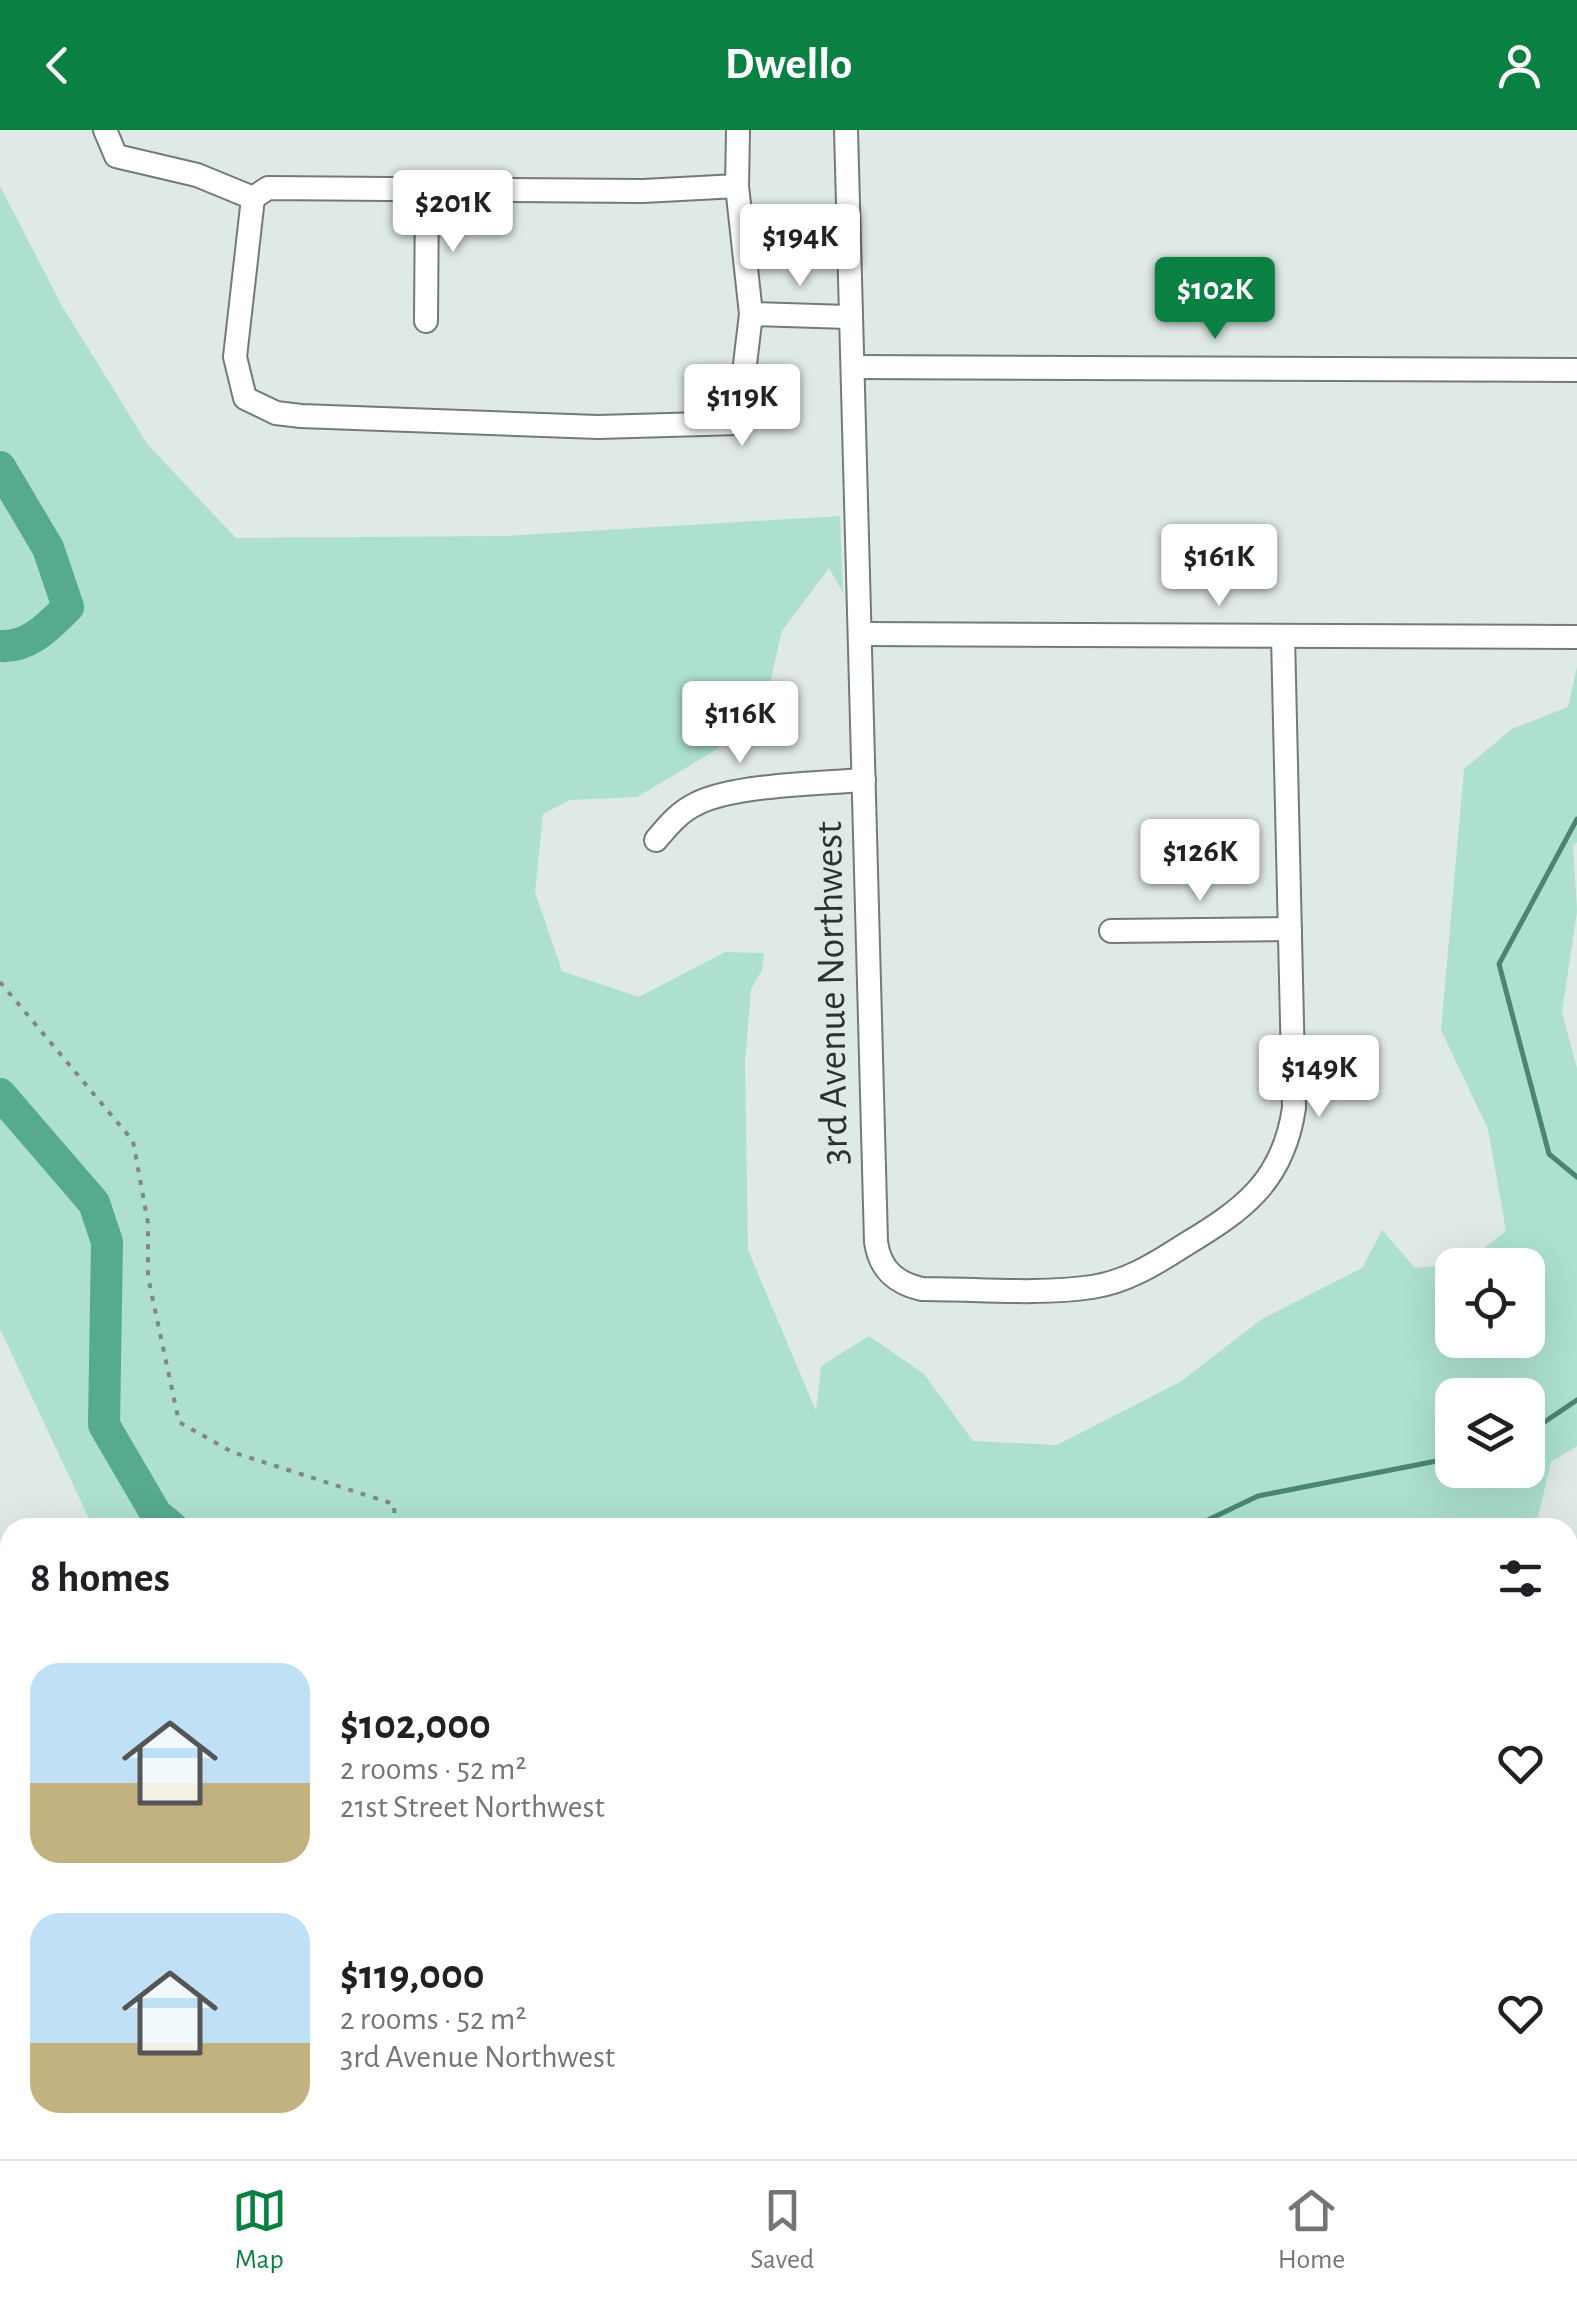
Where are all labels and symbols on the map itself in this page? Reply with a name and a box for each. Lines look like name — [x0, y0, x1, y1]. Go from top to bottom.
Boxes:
pin: $201K — [383, 170, 523, 255]
pin: $194K — [730, 204, 870, 289]
pin: $102K — [1145, 257, 1285, 342]
pin: $119K — [672, 364, 812, 449]
pin: $161K — [1149, 524, 1289, 609]
pin: $116K — [670, 681, 810, 766]
pin: $126K — [1130, 819, 1270, 904]
street label: 3rd Avenue Northwest — [809, 821, 855, 1165]
pin: $149K — [1249, 1035, 1389, 1120]

